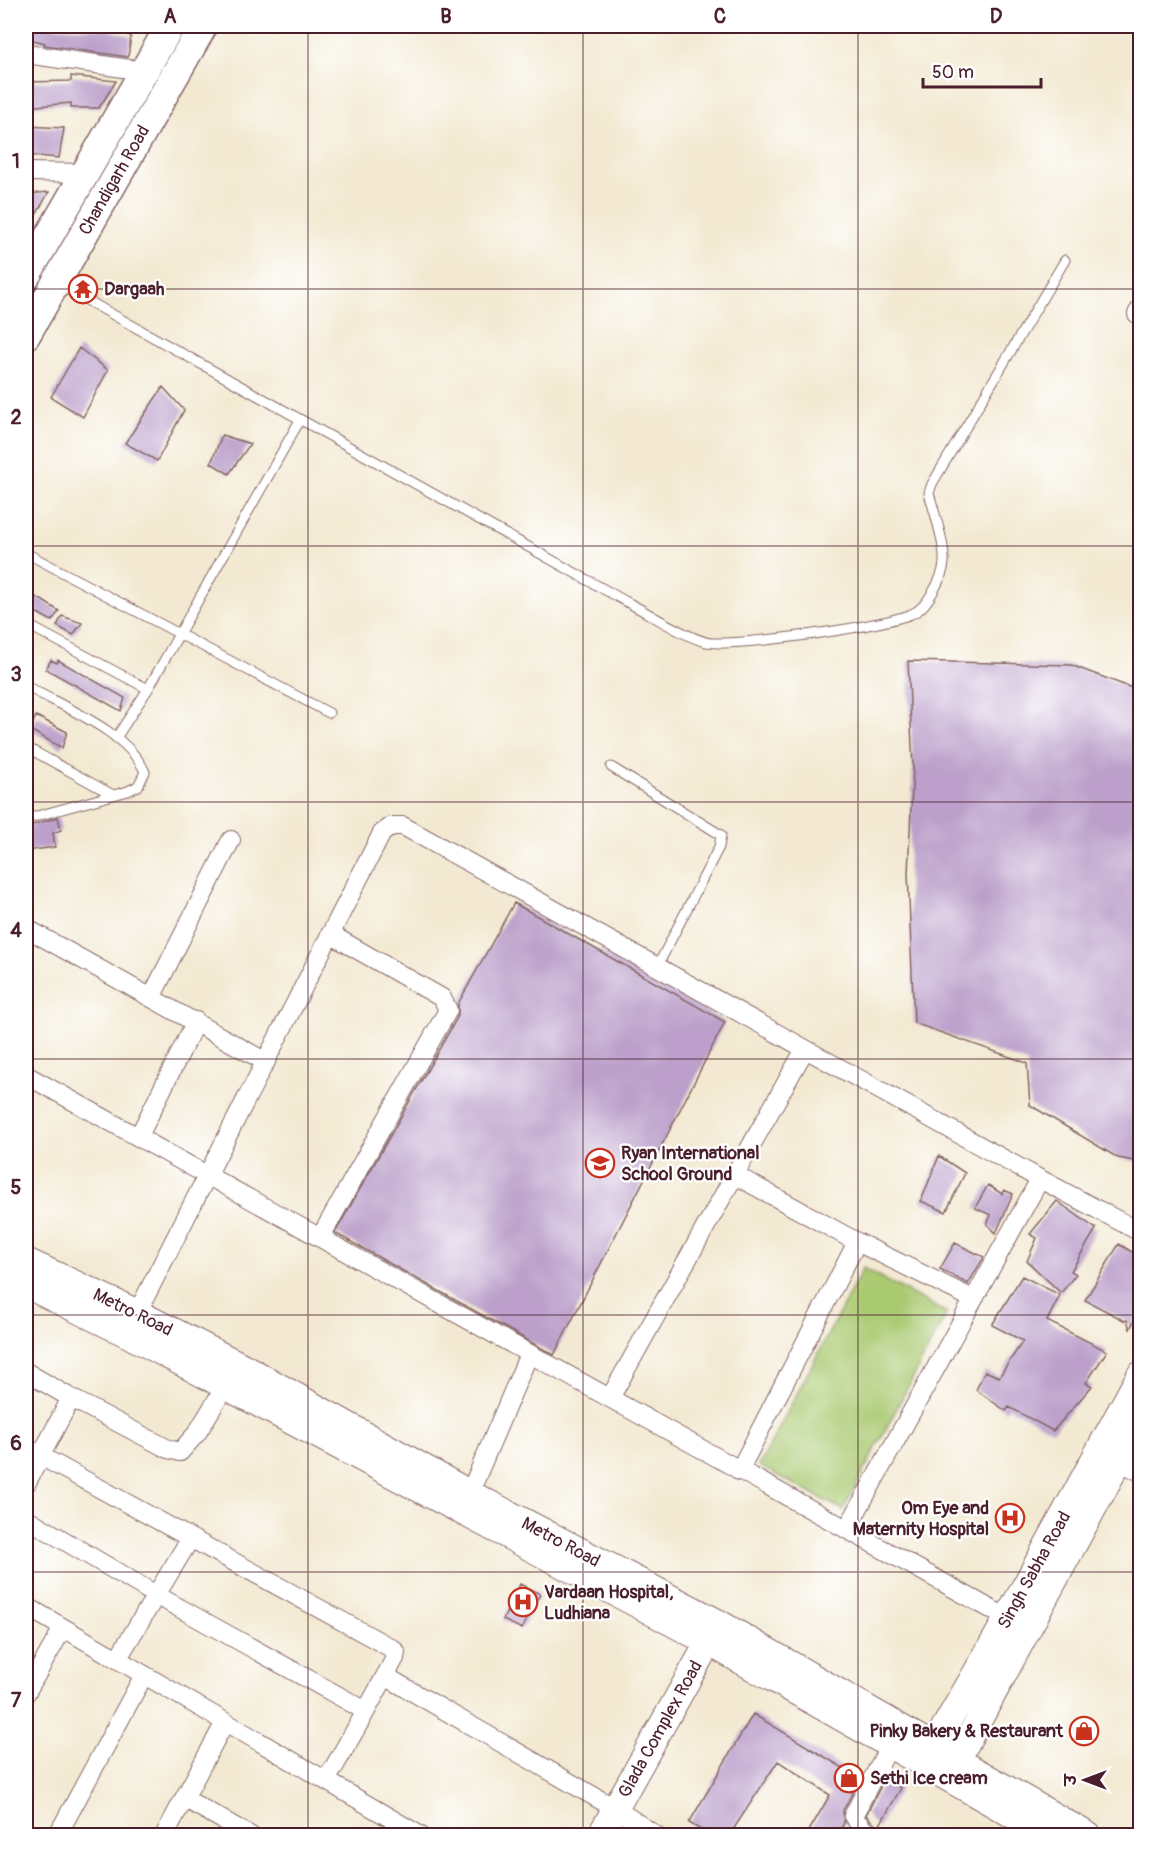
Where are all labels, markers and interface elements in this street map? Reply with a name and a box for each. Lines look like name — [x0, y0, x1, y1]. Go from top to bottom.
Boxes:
text: A — [164, 4, 177, 29]
text: B — [440, 4, 452, 29]
text: C — [714, 4, 726, 29]
text: D — [990, 4, 1003, 29]
scale bar — [923, 51, 1042, 89]
text: 50 m — [932, 61, 974, 84]
street label: Chandigarh Road — [74, 121, 155, 239]
text: 1 — [12, 149, 20, 174]
temple icon: Dargaah — [67, 273, 99, 305]
place label: Dargaah — [104, 278, 165, 301]
text: 2 — [10, 405, 22, 430]
text: 3 — [10, 662, 22, 687]
text: 4 — [10, 918, 22, 943]
place label: Ryan International School Ground — [621, 1142, 759, 1186]
school or university icon: Ryan International School Ground — [584, 1147, 616, 1179]
text: 5 — [11, 1175, 22, 1200]
street label: Metro Road — [89, 1283, 176, 1342]
text: 6 — [10, 1431, 22, 1456]
place label: Om Eye and Maternity Hospital — [853, 1497, 989, 1541]
hospital icon: Om Eye and Maternity Hospital — [994, 1502, 1026, 1534]
street label: Singh Sabha Road — [993, 1507, 1076, 1633]
street label: Metro Road — [517, 1512, 604, 1573]
place label: Vardaan Hospital, Ludhiana — [544, 1581, 674, 1625]
hospital icon: Vardaan Hospital, Ludhiana — [507, 1586, 539, 1618]
street label: Glada Complex Road — [613, 1657, 708, 1802]
text: 7 — [11, 1688, 22, 1713]
shop icon: Pinky Bakery & Restaurant — [1068, 1715, 1100, 1747]
place label: Pinky Bakery & Restaurant — [869, 1720, 1064, 1743]
north arrow — [1055, 1750, 1115, 1810]
shop icon: Sethi Ice cream — [833, 1762, 865, 1794]
place label: Sethi Ice cream — [870, 1767, 988, 1790]
text: उ — [1061, 1773, 1081, 1787]

